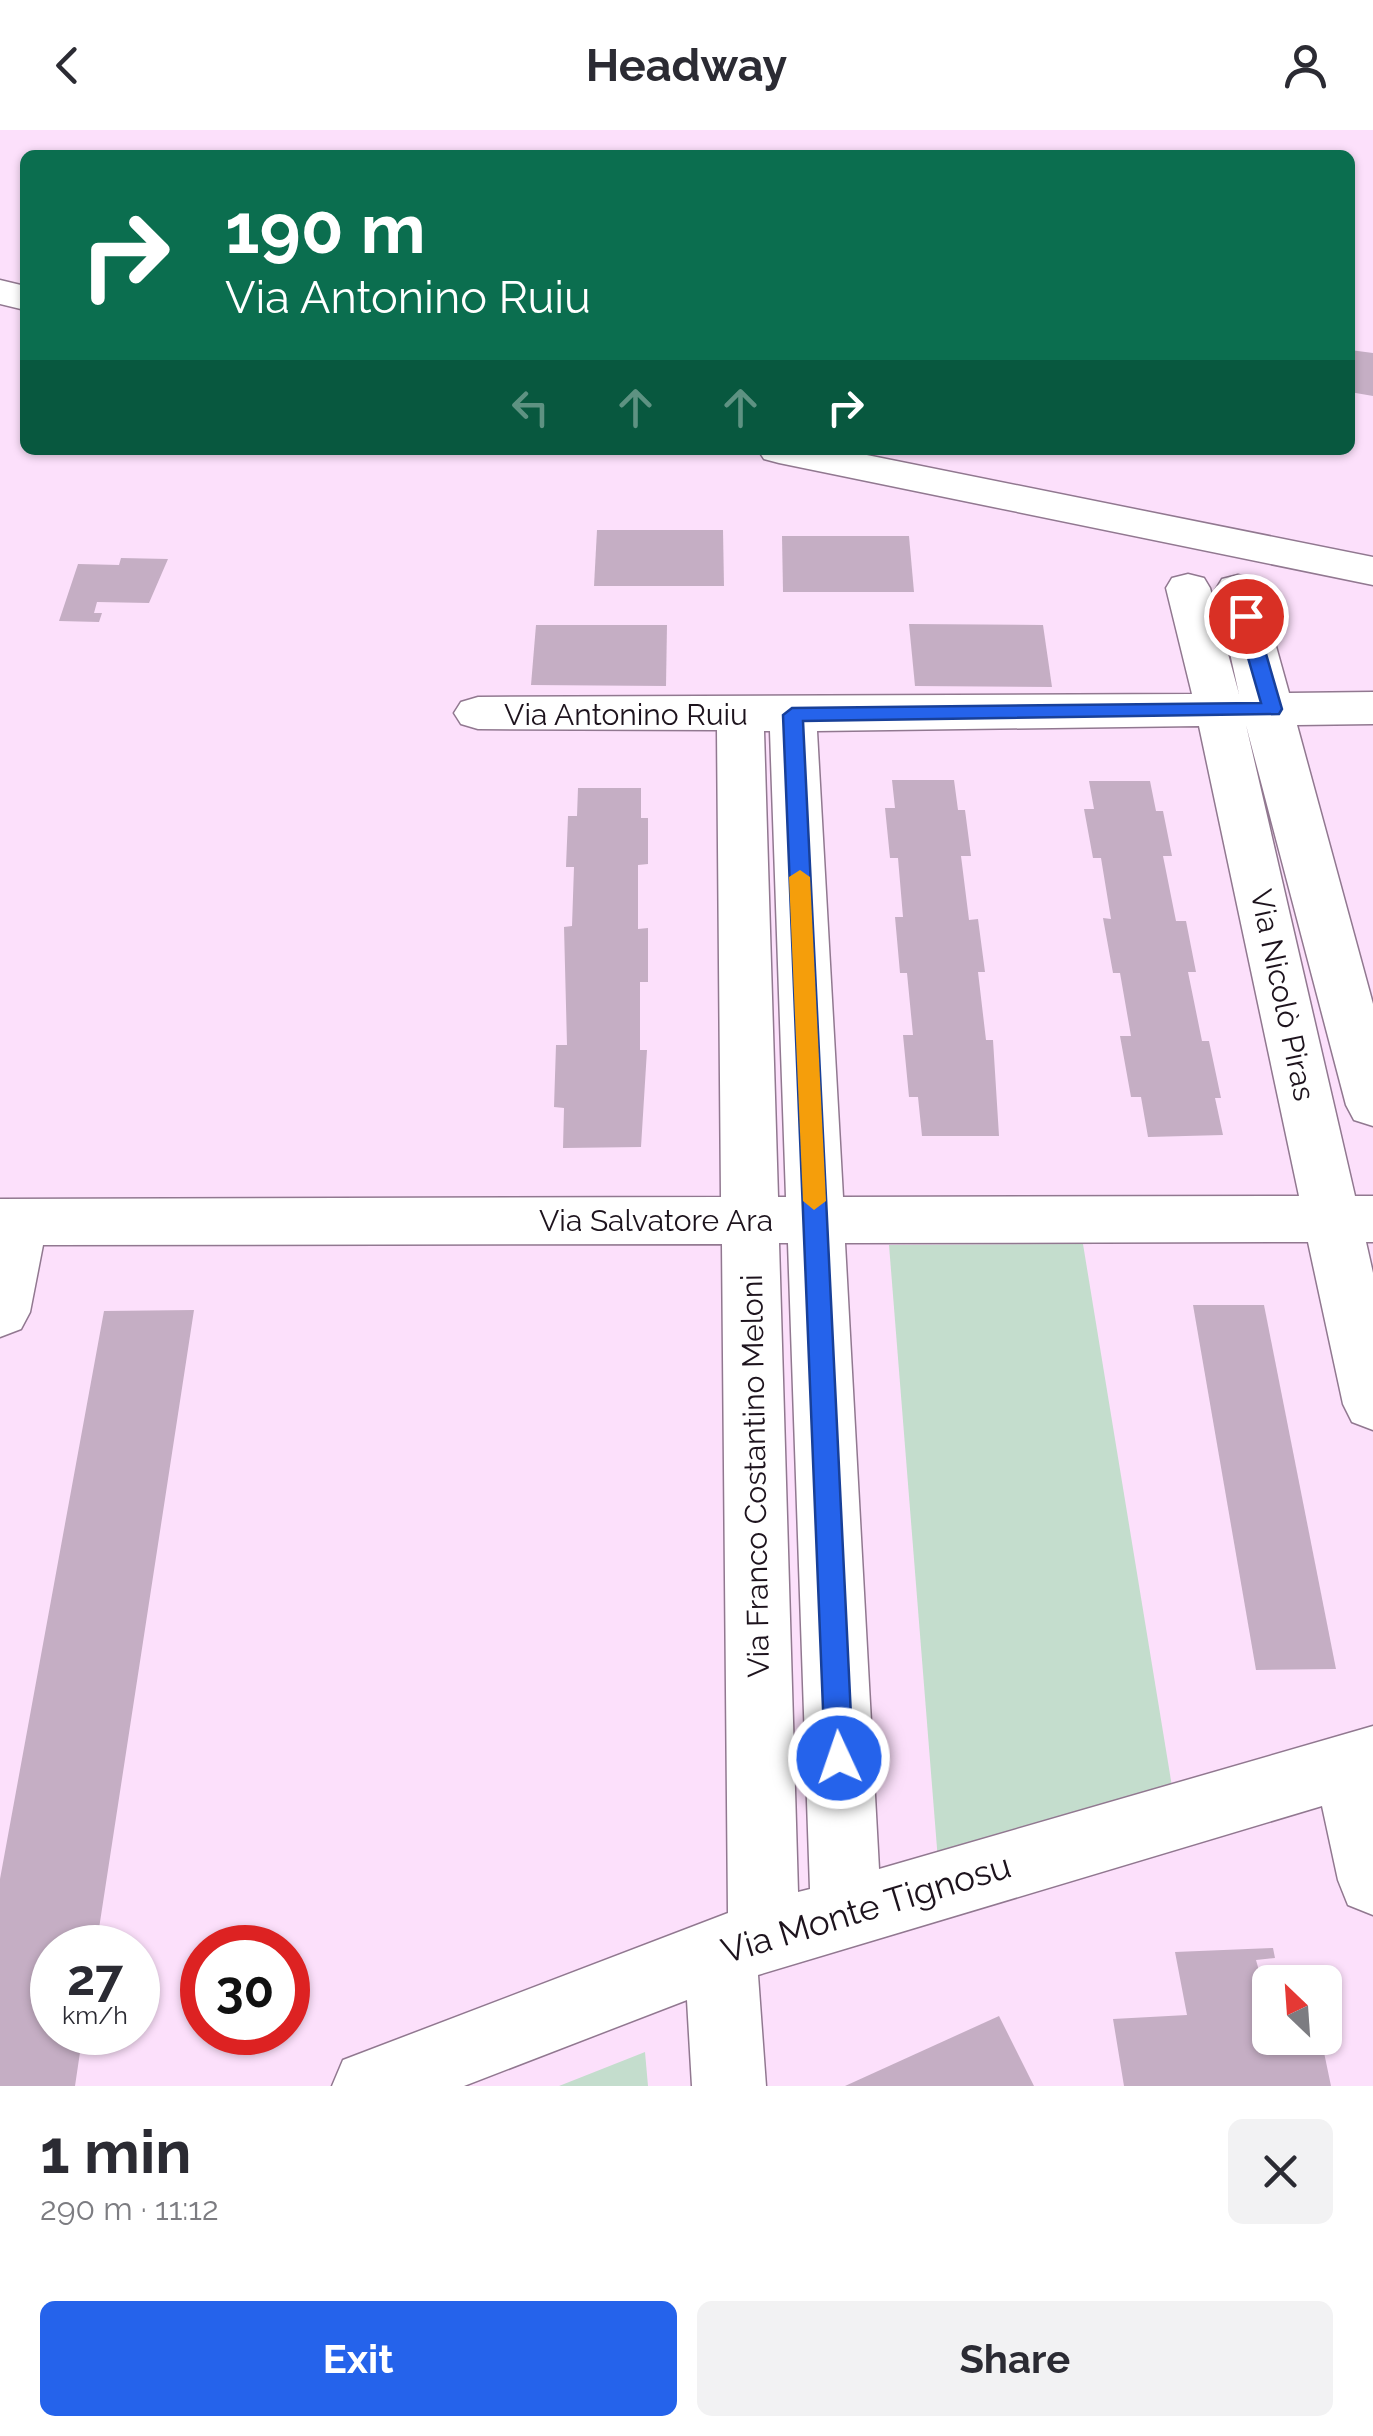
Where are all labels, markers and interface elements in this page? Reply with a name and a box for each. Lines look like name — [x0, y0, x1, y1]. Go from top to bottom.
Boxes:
icon: back — [40, 38, 95, 93]
icon: person — [1278, 38, 1333, 93]
text: Headway — [586, 39, 787, 92]
text: 190 m — [225, 187, 426, 269]
icon: right — [60, 190, 190, 320]
text: Via Antonino Ruiu — [225, 271, 591, 324]
icon: left — [503, 380, 558, 435]
icon: ahead — [608, 380, 663, 435]
icon: ahead — [713, 380, 768, 435]
icon: right — [818, 380, 873, 435]
pin — [1204, 574, 1289, 659]
icon: arrive — [1219, 589, 1274, 644]
street label: Via Antonino Ruiu — [504, 697, 748, 732]
street label: Via Nicolò Piras — [1244, 886, 1322, 1104]
street label: Via Salvatore Ara — [539, 1203, 773, 1238]
street label: Via Franco Costantino Meloni — [734, 1274, 776, 1678]
position arrow — [787, 1706, 891, 1810]
street label: Via Monte Tignosu — [716, 1845, 1016, 1971]
speed limit sign: 30 — [180, 1925, 310, 2055]
text: 27 — [67, 1948, 123, 2007]
north arrow — [1252, 1965, 1342, 2055]
map controls — [1252, 1965, 1342, 2055]
text: km/h — [62, 2000, 128, 2030]
text: 1 min — [40, 2117, 191, 2187]
button: close — [1228, 2119, 1333, 2224]
text: 290 m · 11:12 — [40, 2190, 219, 2227]
button: Exit — [40, 2301, 677, 2416]
button: Share — [697, 2301, 1333, 2416]

